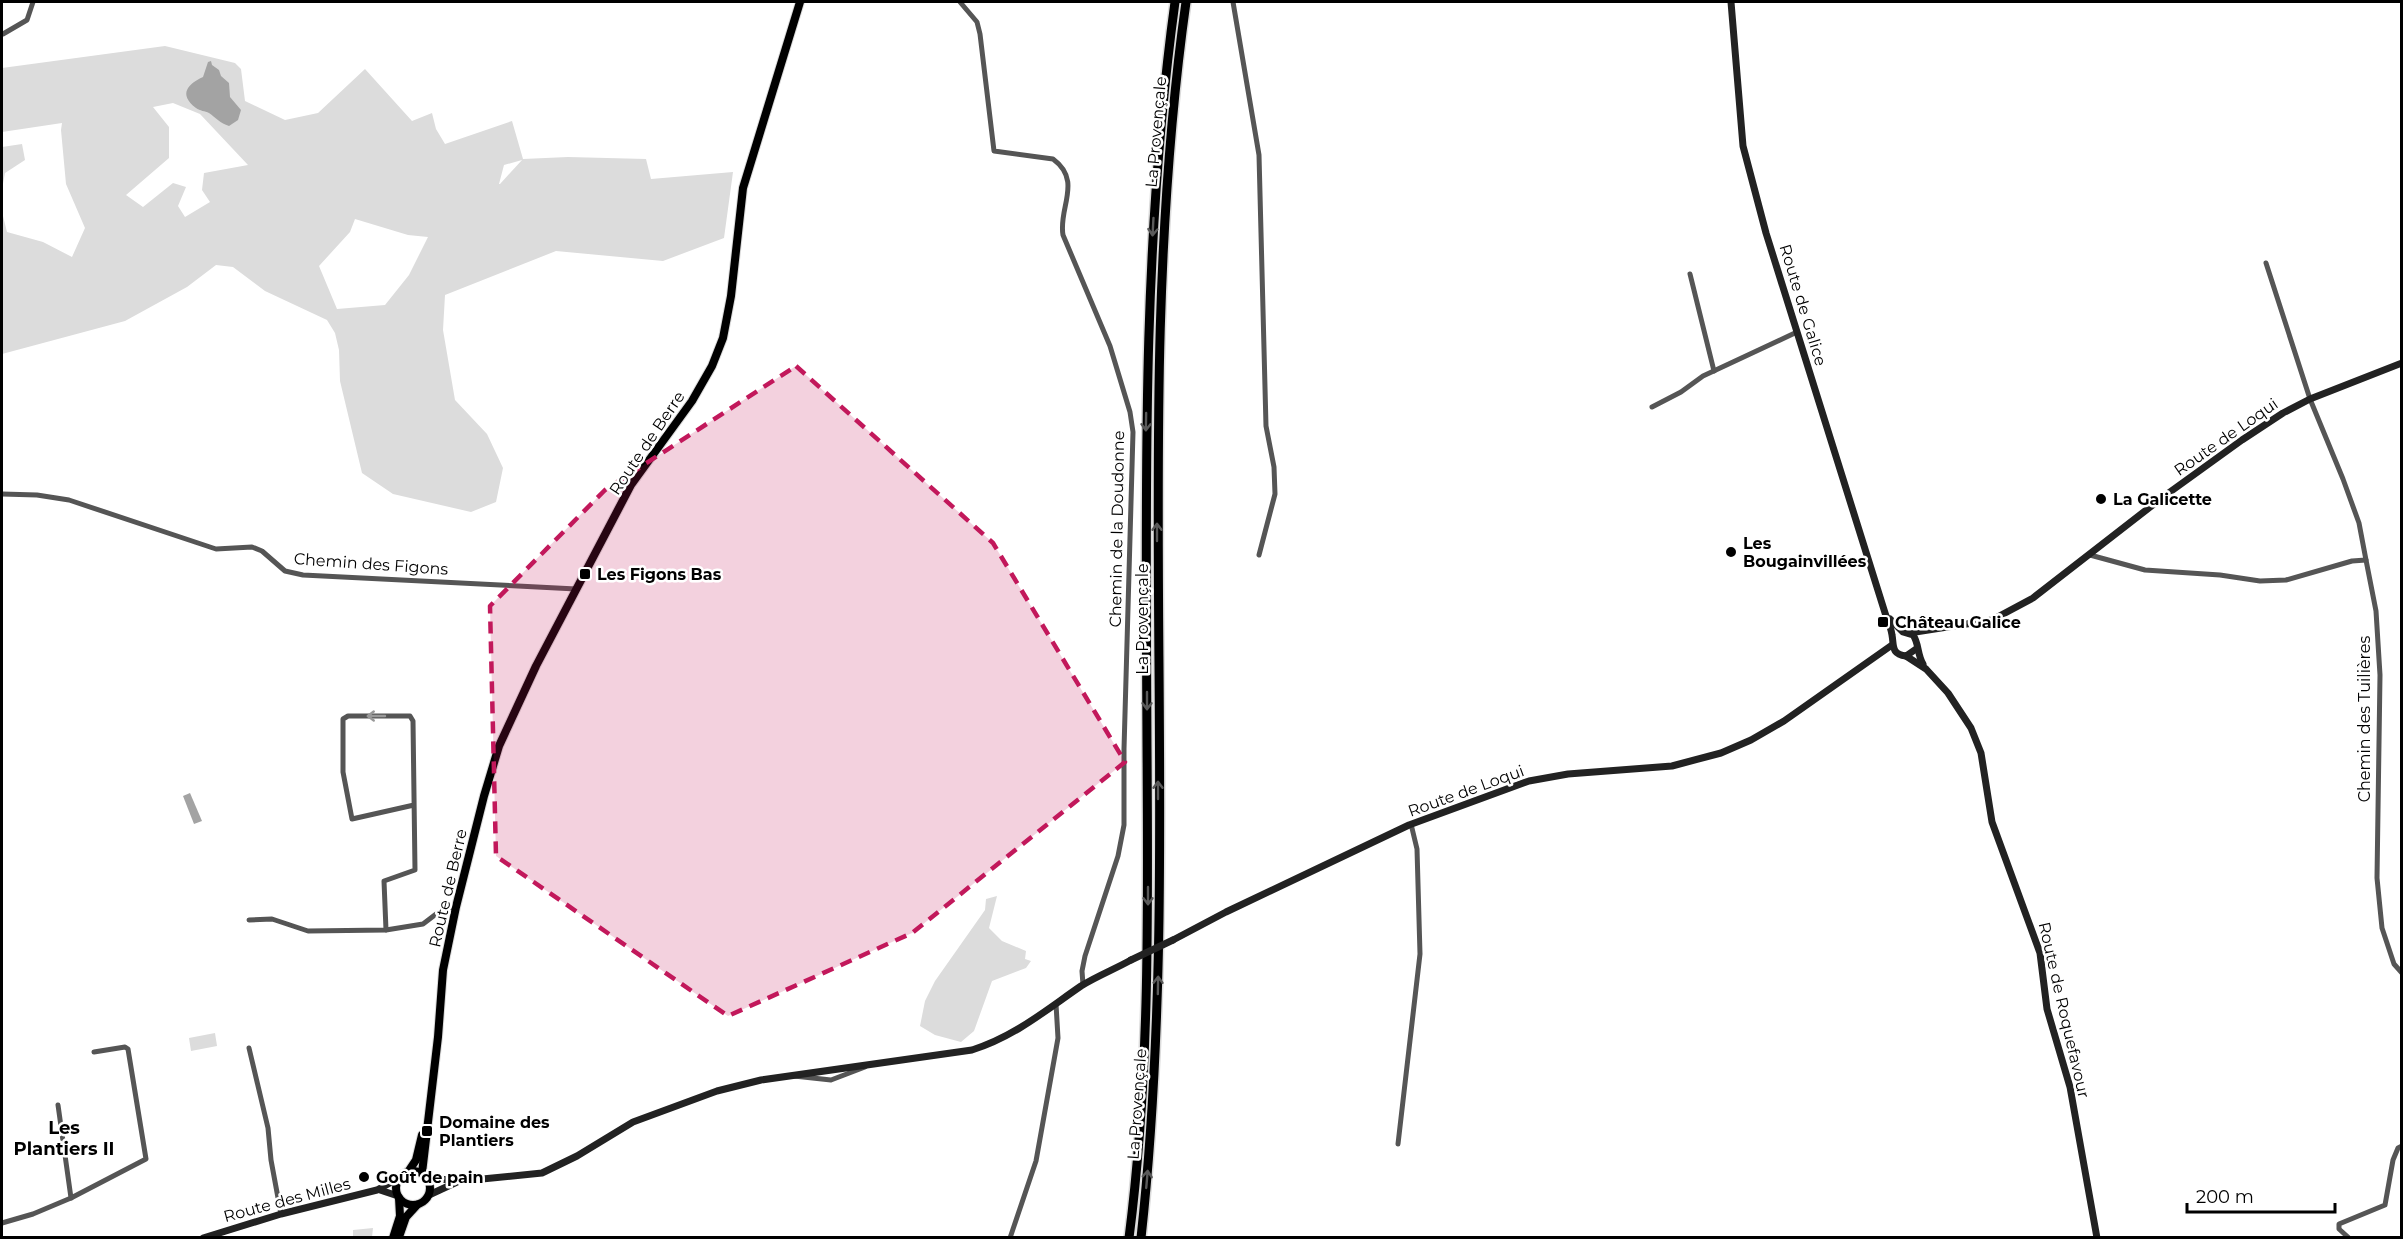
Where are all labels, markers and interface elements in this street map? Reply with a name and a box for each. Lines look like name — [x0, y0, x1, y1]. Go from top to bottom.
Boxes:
street label: La Provençale — [1142, 76, 1170, 188]
one-way arrow — [1147, 216, 1158, 236]
street label: Route de Galice — [1775, 242, 1831, 368]
street label: Route de Berre — [605, 388, 689, 498]
street label: Route de Loqui — [2170, 394, 2282, 480]
one-way arrow — [1141, 411, 1152, 431]
street label: Chemin de la Doudonne — [1106, 430, 1128, 628]
place label: La Galicette — [2113, 490, 2212, 509]
marker: La Galicette — [2094, 492, 2108, 506]
one-way arrow — [1151, 522, 1163, 542]
place label: Les Bougainvillées — [1743, 534, 1867, 571]
marker: Les Bougainvillées — [1724, 545, 1738, 559]
street label: Chemin des Figons — [293, 549, 449, 579]
street label: La Provençale — [1133, 563, 1152, 675]
place label: Les Figons Bas — [597, 565, 722, 584]
marker: Les Figons Bas — [578, 567, 592, 581]
place label: Château Galice — [1895, 613, 2021, 632]
marker: Château Galice — [1876, 615, 1890, 629]
street label: Chemin des Tuilières — [2355, 636, 2374, 802]
one-way arrow — [1141, 690, 1153, 710]
one-way arrow — [366, 710, 386, 722]
street label: Route de Loqui — [1405, 761, 1527, 821]
one-way arrow — [1152, 780, 1164, 800]
street label: Route de Berre — [425, 827, 471, 949]
one-way arrow — [1142, 885, 1154, 905]
street label: Route de Roquefavour — [2034, 920, 2094, 1100]
one-way arrow — [1152, 975, 1163, 995]
street label: La Provençale — [1124, 1048, 1150, 1160]
place label: Domaine des Plantiers — [439, 1113, 550, 1150]
district label: Les Plantiers II — [14, 1117, 114, 1160]
marker: Domaine des Plantiers — [420, 1124, 434, 1138]
place label: Goût de pain — [376, 1168, 484, 1187]
marker: Goût de pain — [357, 1170, 371, 1184]
one-way arrow — [1142, 1170, 1153, 1190]
street label: Route des Milles — [221, 1174, 353, 1226]
scale bar — [2187, 1176, 2336, 1214]
text: 200 m — [2196, 1186, 2254, 1208]

